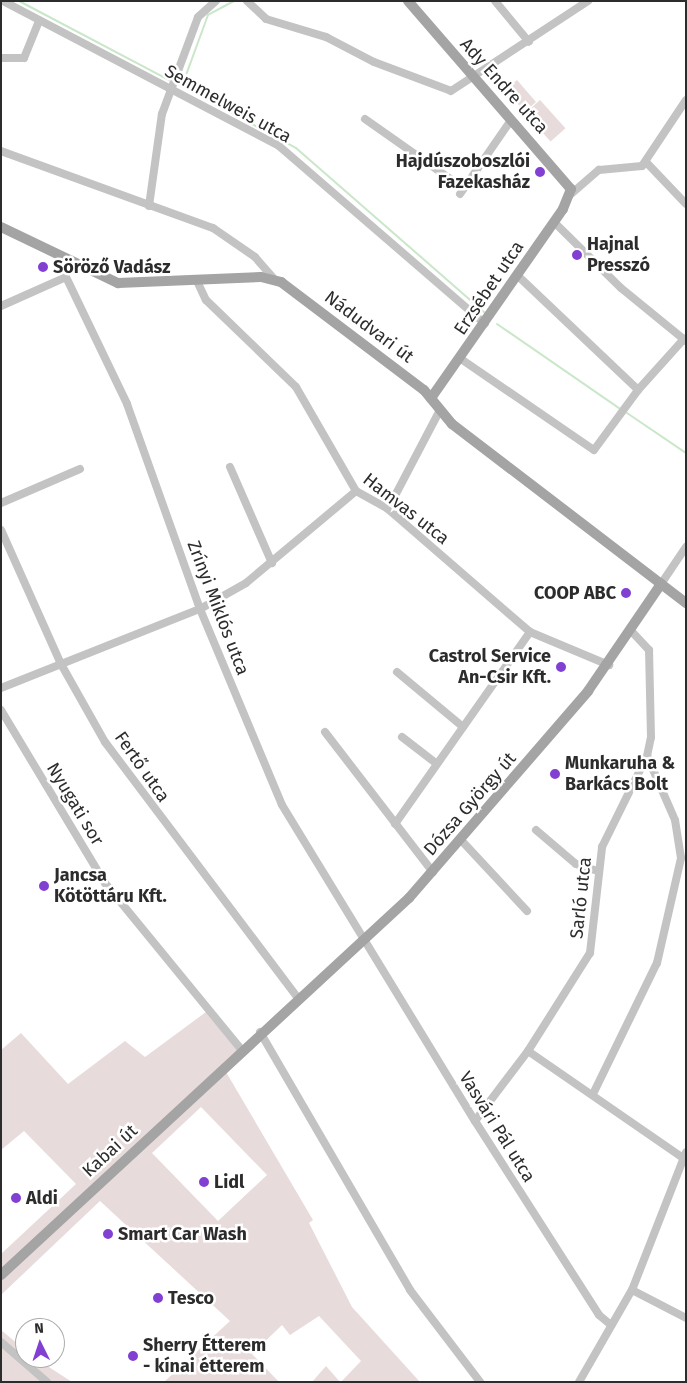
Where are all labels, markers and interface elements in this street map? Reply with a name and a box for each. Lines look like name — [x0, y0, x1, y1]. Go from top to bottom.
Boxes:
street label: Ady Endre utca — [455, 34, 553, 138]
street label: Semmelweis utca — [161, 60, 295, 148]
place label: Hajdúszoboszlói Fazekasház — [396, 151, 530, 193]
marker: Hajdúszoboszlói Fazekasház — [534, 166, 546, 178]
place label: Hajnal Presszó — [587, 234, 650, 276]
street label: Erzsébet utca — [450, 237, 528, 339]
marker: Hajnal Presszó — [571, 249, 583, 261]
place label: Söröző Vadász — [53, 256, 171, 278]
marker: Söröző Vadász — [37, 261, 49, 273]
street label: Nádudvari út — [320, 286, 418, 368]
street label: Hamvas utca — [359, 469, 453, 549]
street label: Zrínyi Miklós utca — [182, 538, 254, 678]
place label: COOP ABC — [534, 582, 616, 604]
marker: COOP ABC — [620, 587, 632, 599]
place label: Castrol Service An-Csir Kft. — [429, 646, 551, 689]
marker: Castrol Service An-Csir Kft. — [555, 661, 567, 673]
street label: Fertő utca — [110, 727, 174, 807]
street label: Dózsa György út — [419, 748, 521, 860]
place label: Munkaruha & Barkács Bolt — [565, 753, 675, 796]
street label: Nyugati sor — [42, 759, 108, 849]
marker: Munkaruha & Barkács Bolt — [549, 768, 561, 780]
street label: Sarló utca — [566, 856, 596, 940]
place label: Jancsa Kötöttáru Kft. — [54, 865, 167, 908]
marker: Jancsa Kötöttáru Kft. — [38, 880, 50, 892]
street label: Vasvári Pál utca — [454, 1068, 540, 1186]
street label: Kabai út — [78, 1120, 142, 1182]
place label: Lidl — [214, 1171, 244, 1193]
marker: Lidl — [198, 1176, 210, 1188]
place label: Aldi — [26, 1187, 58, 1209]
marker: Aldi — [10, 1192, 22, 1204]
place label: Smart Car Wash — [118, 1223, 247, 1245]
marker: Smart Car Wash — [102, 1228, 114, 1240]
place label: Tesco — [168, 1287, 214, 1309]
marker: Tesco — [152, 1292, 164, 1304]
north arrow — [15, 1318, 65, 1368]
text: N — [34, 1320, 44, 1337]
place label: Sherry Étterem - kínai étterem — [143, 1335, 266, 1378]
marker: Sherry Étterem - kínai étterem — [127, 1350, 139, 1362]

